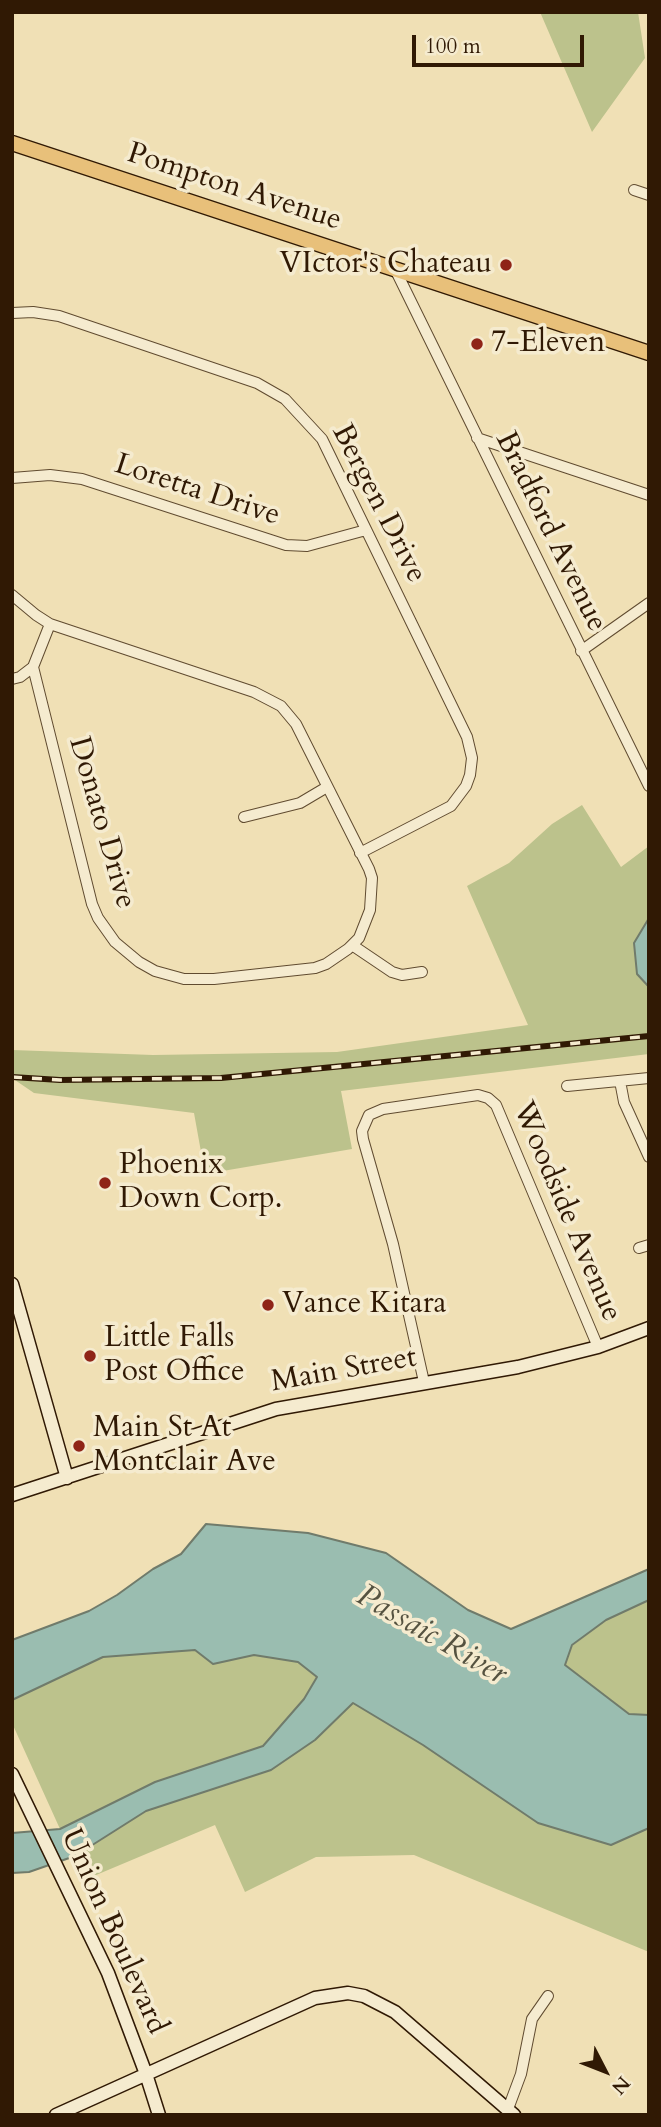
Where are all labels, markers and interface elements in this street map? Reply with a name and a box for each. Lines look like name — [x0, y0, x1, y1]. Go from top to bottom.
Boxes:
scale bar — [416, 21, 588, 65]
text: 100 m — [425, 32, 481, 61]
street label: Pompton Avenue — [122, 136, 346, 240]
place label: VIctor's Chateau — [280, 247, 492, 283]
marker: VIctor's Chateau — [498, 257, 514, 273]
place label: 7-Eleven — [491, 326, 605, 362]
marker: 7-Eleven — [469, 336, 485, 352]
street label: Bergen Drive — [323, 419, 433, 589]
street label: Bradford Avenue — [486, 426, 614, 638]
street label: Loretta Drive — [110, 447, 284, 535]
street label: Donato Drive — [59, 733, 143, 913]
street label: Woodside Avenue — [504, 1097, 628, 1327]
place label: Phoenix Down Corp. — [119, 1148, 282, 1218]
marker: Phoenix Down Corp. — [97, 1175, 113, 1191]
place label: Vance Kitara — [282, 1287, 447, 1323]
marker: Vance Kitara — [260, 1297, 276, 1313]
place label: Little Falls Post Office — [104, 1321, 245, 1392]
street label: Main Street — [269, 1341, 419, 1401]
marker: Little Falls Post Office — [82, 1348, 98, 1364]
place label: Main St At Montclair Ave — [93, 1411, 276, 1482]
marker: Main St At Montclair Ave — [71, 1438, 87, 1454]
water label: Passaic River — [349, 1578, 513, 1694]
street label: Union Boulevard — [52, 1824, 174, 2040]
north arrow — [570, 2036, 640, 2106]
text: N — [605, 2070, 636, 2100]

